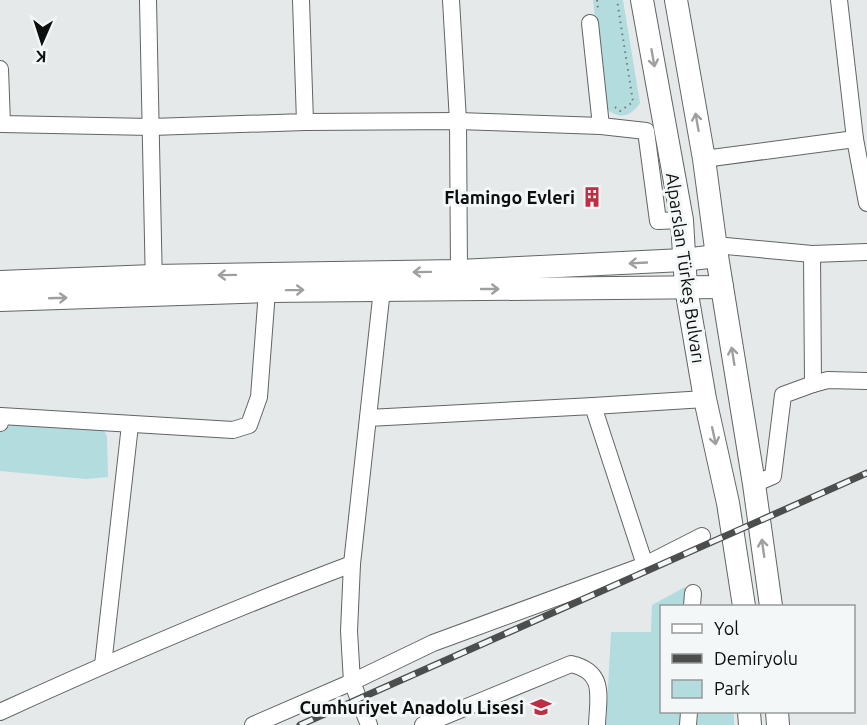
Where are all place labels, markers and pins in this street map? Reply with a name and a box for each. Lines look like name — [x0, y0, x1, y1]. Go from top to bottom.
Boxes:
building icon: Flamingo Evleri — [580, 185, 604, 209]
place label: Flamingo Evleri — [444, 187, 575, 207]
school or university icon: Cumhuriyet Anadolu Lisesi — [529, 695, 553, 719]
place label: Cumhuriyet Anadolu Lisesi — [300, 697, 524, 717]

